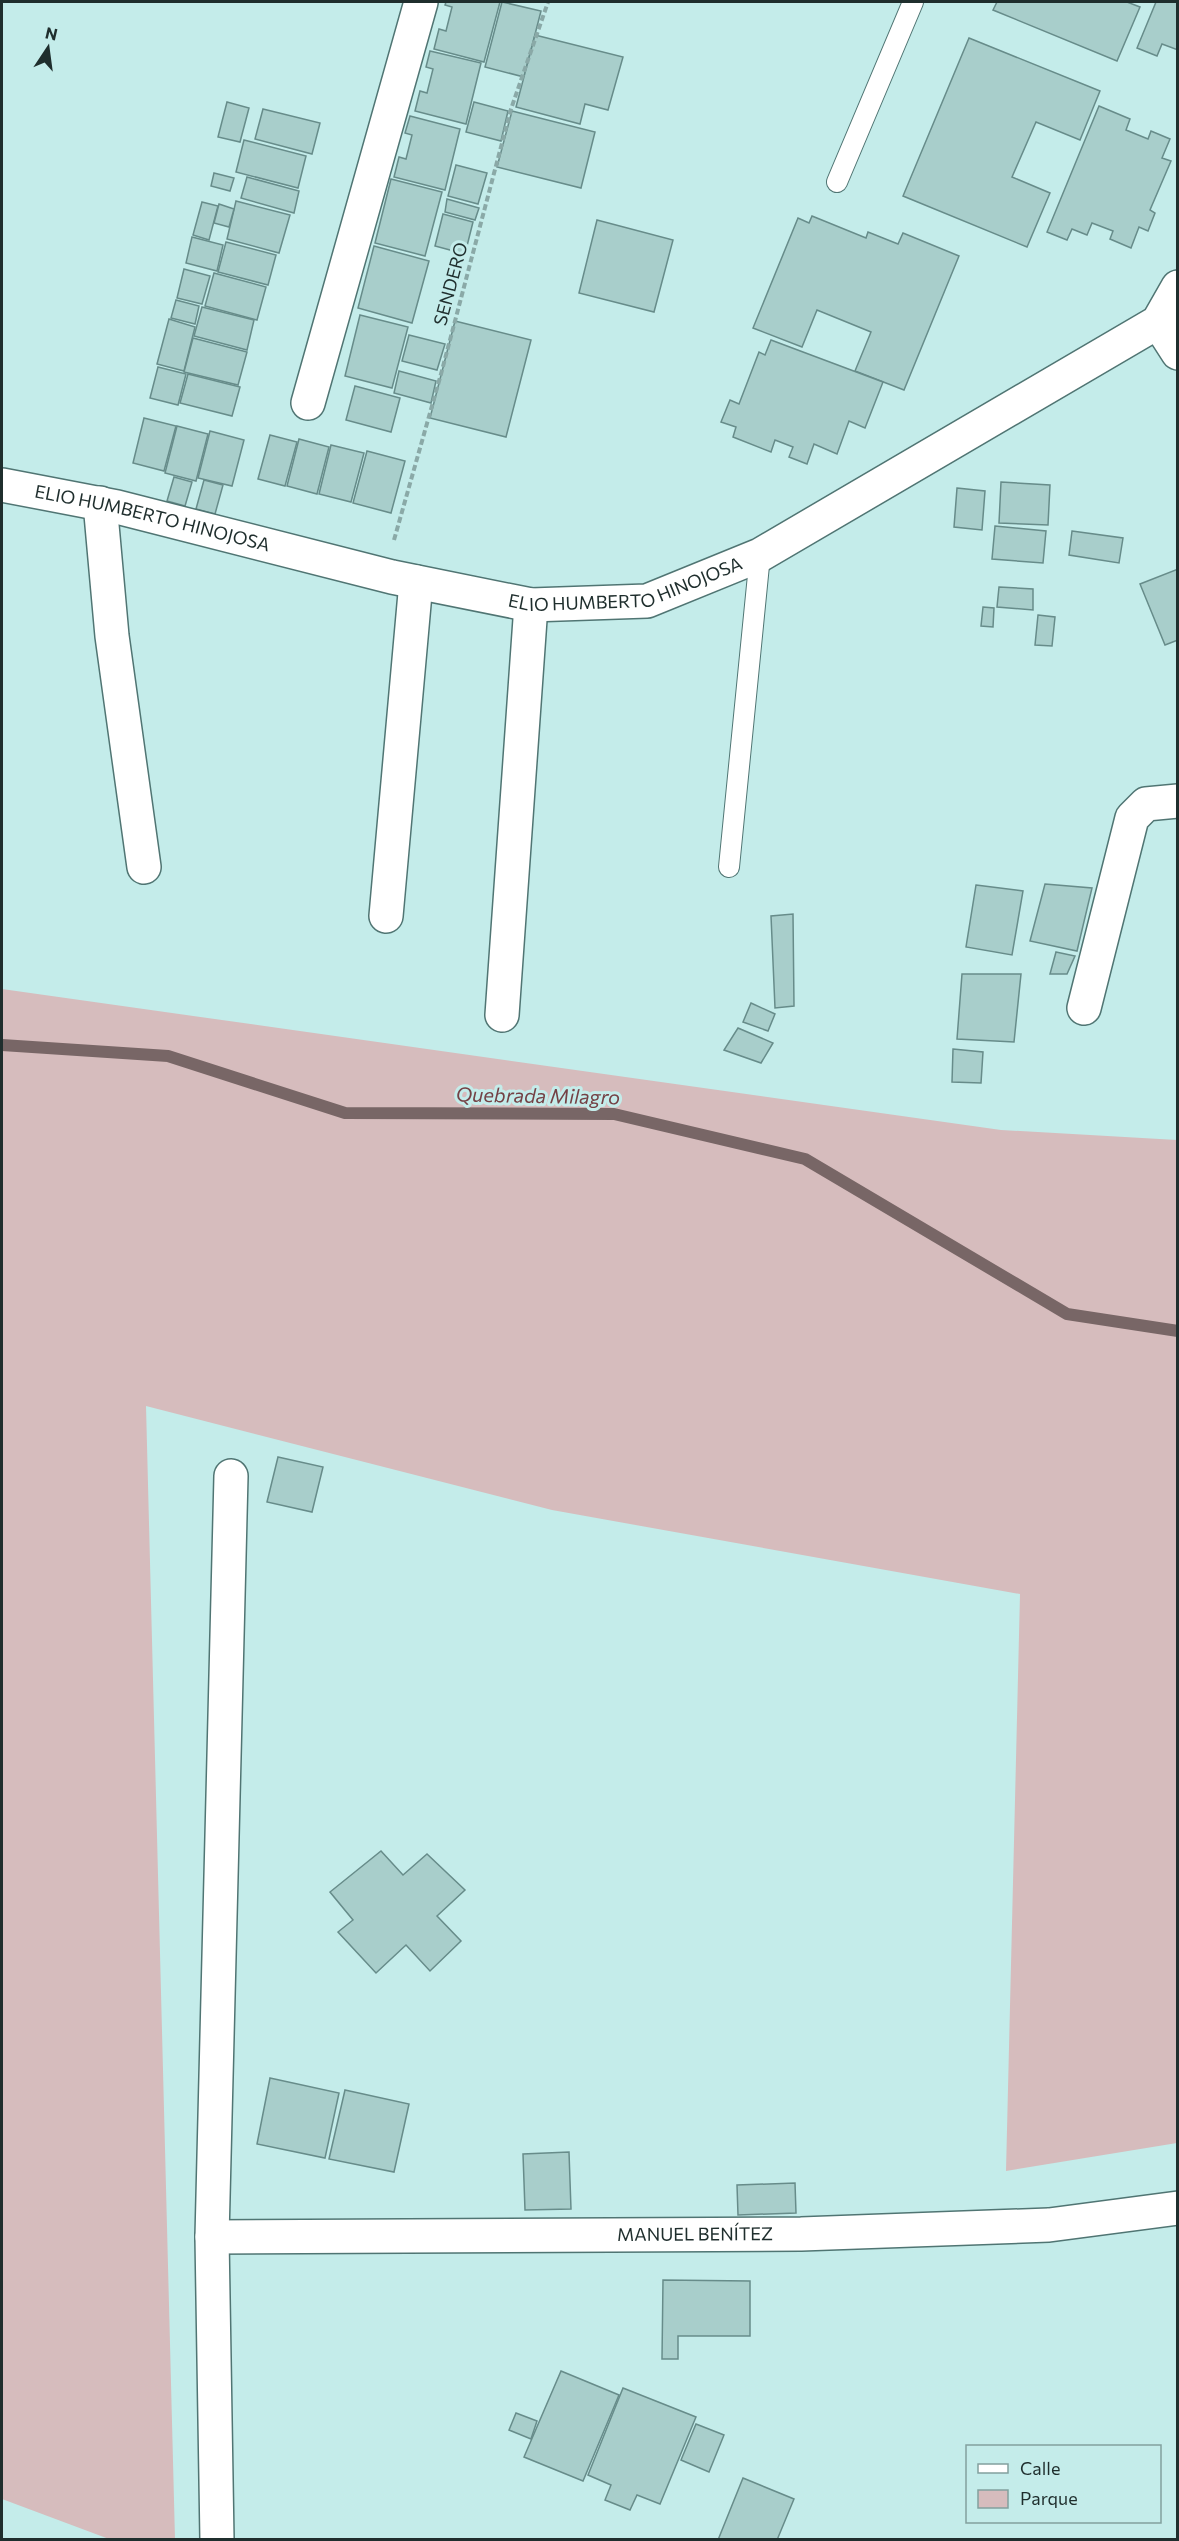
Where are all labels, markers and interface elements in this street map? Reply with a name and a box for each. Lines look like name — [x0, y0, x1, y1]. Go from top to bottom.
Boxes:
north arrow — [18, 18, 78, 78]
text: N — [44, 22, 59, 44]
street label: SENDERO — [428, 240, 472, 328]
street label: ELIO HUMBERTO HINOJOSA — [33, 480, 272, 556]
street label: ELIO HUMBERTO HINOJOSA — [506, 552, 745, 615]
water label: Quebrada Milagro — [456, 1082, 620, 1108]
street label: MANUEL BENÍTEZ — [617, 2222, 773, 2245]
legend — [966, 2445, 1161, 2523]
text: Calle — [1020, 2457, 1060, 2479]
text: Parque — [1020, 2487, 1078, 2509]

